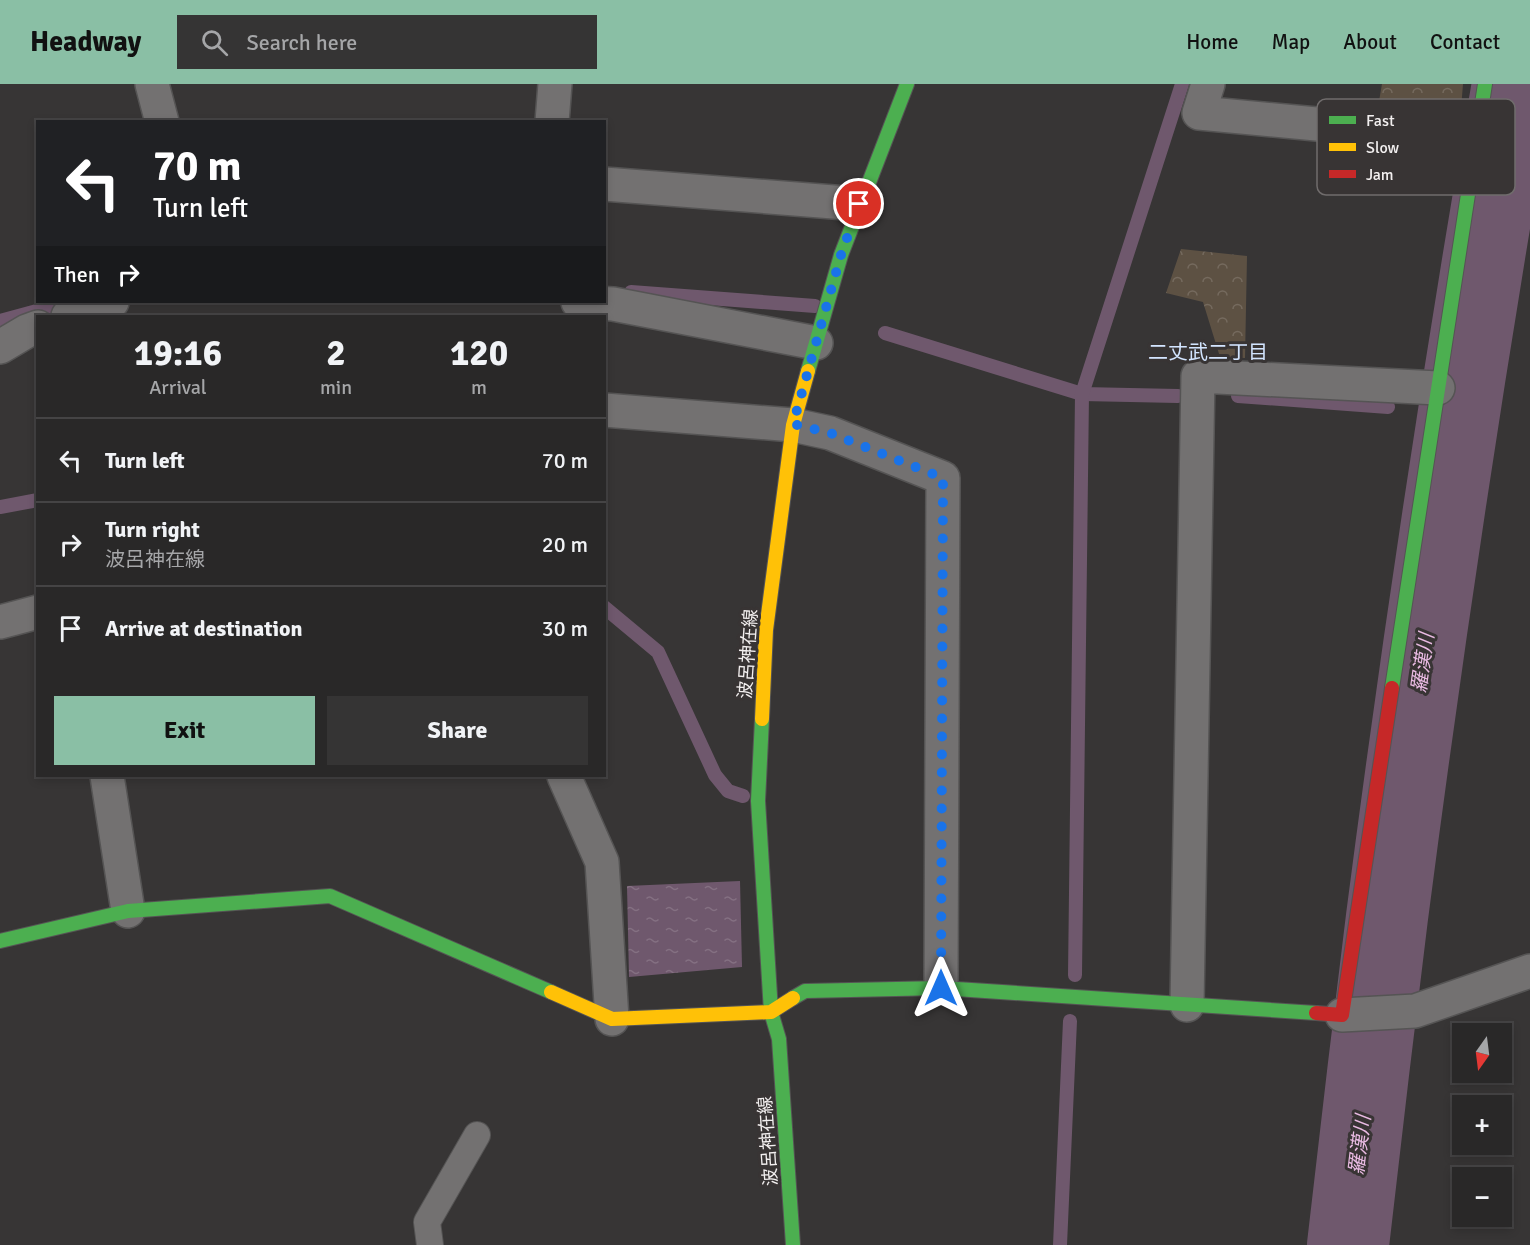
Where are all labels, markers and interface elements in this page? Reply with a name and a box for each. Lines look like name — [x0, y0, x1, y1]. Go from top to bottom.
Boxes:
search box — [177, 15, 597, 69]
text: Headway — [30, 25, 141, 59]
icon: search — [198, 26, 231, 59]
text: Search here — [246, 29, 357, 56]
text: Home — [1186, 29, 1239, 55]
text: Map — [1272, 29, 1310, 55]
text: About — [1343, 29, 1397, 55]
text: Contact — [1430, 29, 1500, 55]
legend — [1317, 99, 1515, 195]
text: Fast — [1366, 111, 1395, 131]
text: Slow — [1366, 138, 1400, 158]
text: 70 m — [153, 141, 242, 192]
icon: left — [54, 144, 132, 222]
text: Jam — [1366, 165, 1394, 185]
pin — [833, 178, 884, 229]
icon: arrive — [842, 187, 875, 220]
text: Turn left — [153, 192, 248, 225]
icon: right — [112, 258, 145, 291]
text: Then — [54, 261, 100, 288]
text: 19:16 — [134, 331, 222, 376]
text: 2 — [326, 331, 346, 376]
text: 120 — [450, 331, 508, 376]
district label: 二丈武二丁目 — [1148, 340, 1268, 365]
text: Arrival — [149, 375, 207, 400]
text: min — [320, 375, 352, 400]
text: m — [471, 375, 487, 400]
icon: left — [54, 444, 87, 477]
text: Turn left — [105, 447, 185, 474]
text: 70 m — [542, 447, 588, 474]
text: Turn right — [105, 516, 200, 543]
icon: right — [54, 528, 87, 561]
text: 20 m — [542, 531, 588, 558]
text: 波呂神在線 — [105, 547, 205, 572]
street label: 波呂神在線 — [734, 608, 762, 700]
icon: arrive — [54, 612, 87, 645]
text: Arrive at destination — [105, 615, 302, 642]
text: 30 m — [542, 615, 588, 642]
water label: 羅漢川 — [1406, 630, 1440, 694]
button: Exit — [54, 696, 315, 765]
button: Share — [327, 696, 588, 765]
position arrow — [909, 956, 973, 1020]
north arrow — [1452, 1023, 1512, 1083]
map controls — [1452, 1023, 1512, 1227]
street label: 波呂神在線 — [754, 1095, 782, 1187]
button: + — [1452, 1095, 1512, 1155]
water label: 羅漢川 — [1344, 1112, 1376, 1176]
button: − — [1452, 1167, 1512, 1227]

